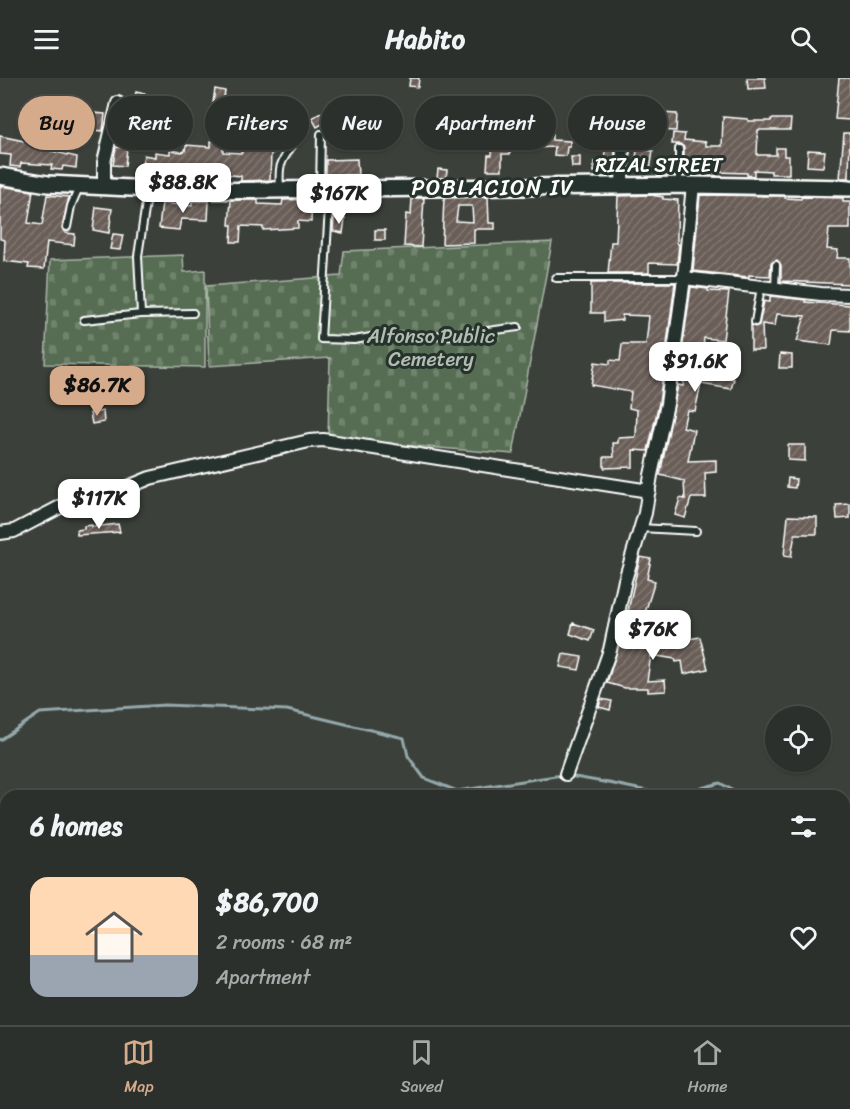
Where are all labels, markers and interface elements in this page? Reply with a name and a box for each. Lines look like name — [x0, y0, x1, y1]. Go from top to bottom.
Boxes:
text: Habito — [385, 15, 465, 63]
icon: menu — [30, 23, 63, 56]
icon: search — [787, 23, 820, 56]
chip: Buy — [18, 96, 95, 150]
chip: Rent — [107, 96, 193, 150]
chip: Filters — [205, 96, 309, 150]
chip: New — [321, 96, 403, 150]
chip: Apartment — [415, 96, 556, 150]
chip: House — [568, 96, 667, 150]
street label: RIZAL STREET — [595, 148, 725, 183]
pin: $88.8K — [134, 163, 232, 214]
text: $88.8K — [149, 165, 217, 200]
district label: POBLACION IV — [411, 168, 575, 207]
pin: $167K — [297, 174, 381, 225]
text: $167K — [311, 176, 367, 211]
park label: Alfonso Public Cemetery — [366, 319, 495, 377]
pin: $91.6K — [646, 342, 744, 393]
text: $91.6K — [663, 344, 727, 379]
pin: $86.7K — [48, 366, 146, 417]
text: $86.7K — [64, 368, 130, 403]
pin: $117K — [57, 479, 141, 530]
text: $117K — [72, 481, 126, 516]
pin: $76K — [617, 610, 689, 661]
text: $76K — [629, 612, 677, 647]
map controls — [765, 706, 831, 772]
button: locate — [765, 706, 831, 772]
text: 6 homes — [30, 803, 122, 849]
icon: filters — [787, 810, 820, 843]
text: $86,700 — [216, 879, 319, 925]
icon: home — [78, 901, 150, 973]
icon: heart — [787, 921, 820, 954]
text: 2 rooms · 68 m² — [216, 925, 352, 960]
text: Apartment — [216, 960, 310, 995]
tab: Map — [122, 1036, 155, 1101]
tab: Saved — [400, 1036, 443, 1101]
tab: Home — [688, 1036, 728, 1101]

